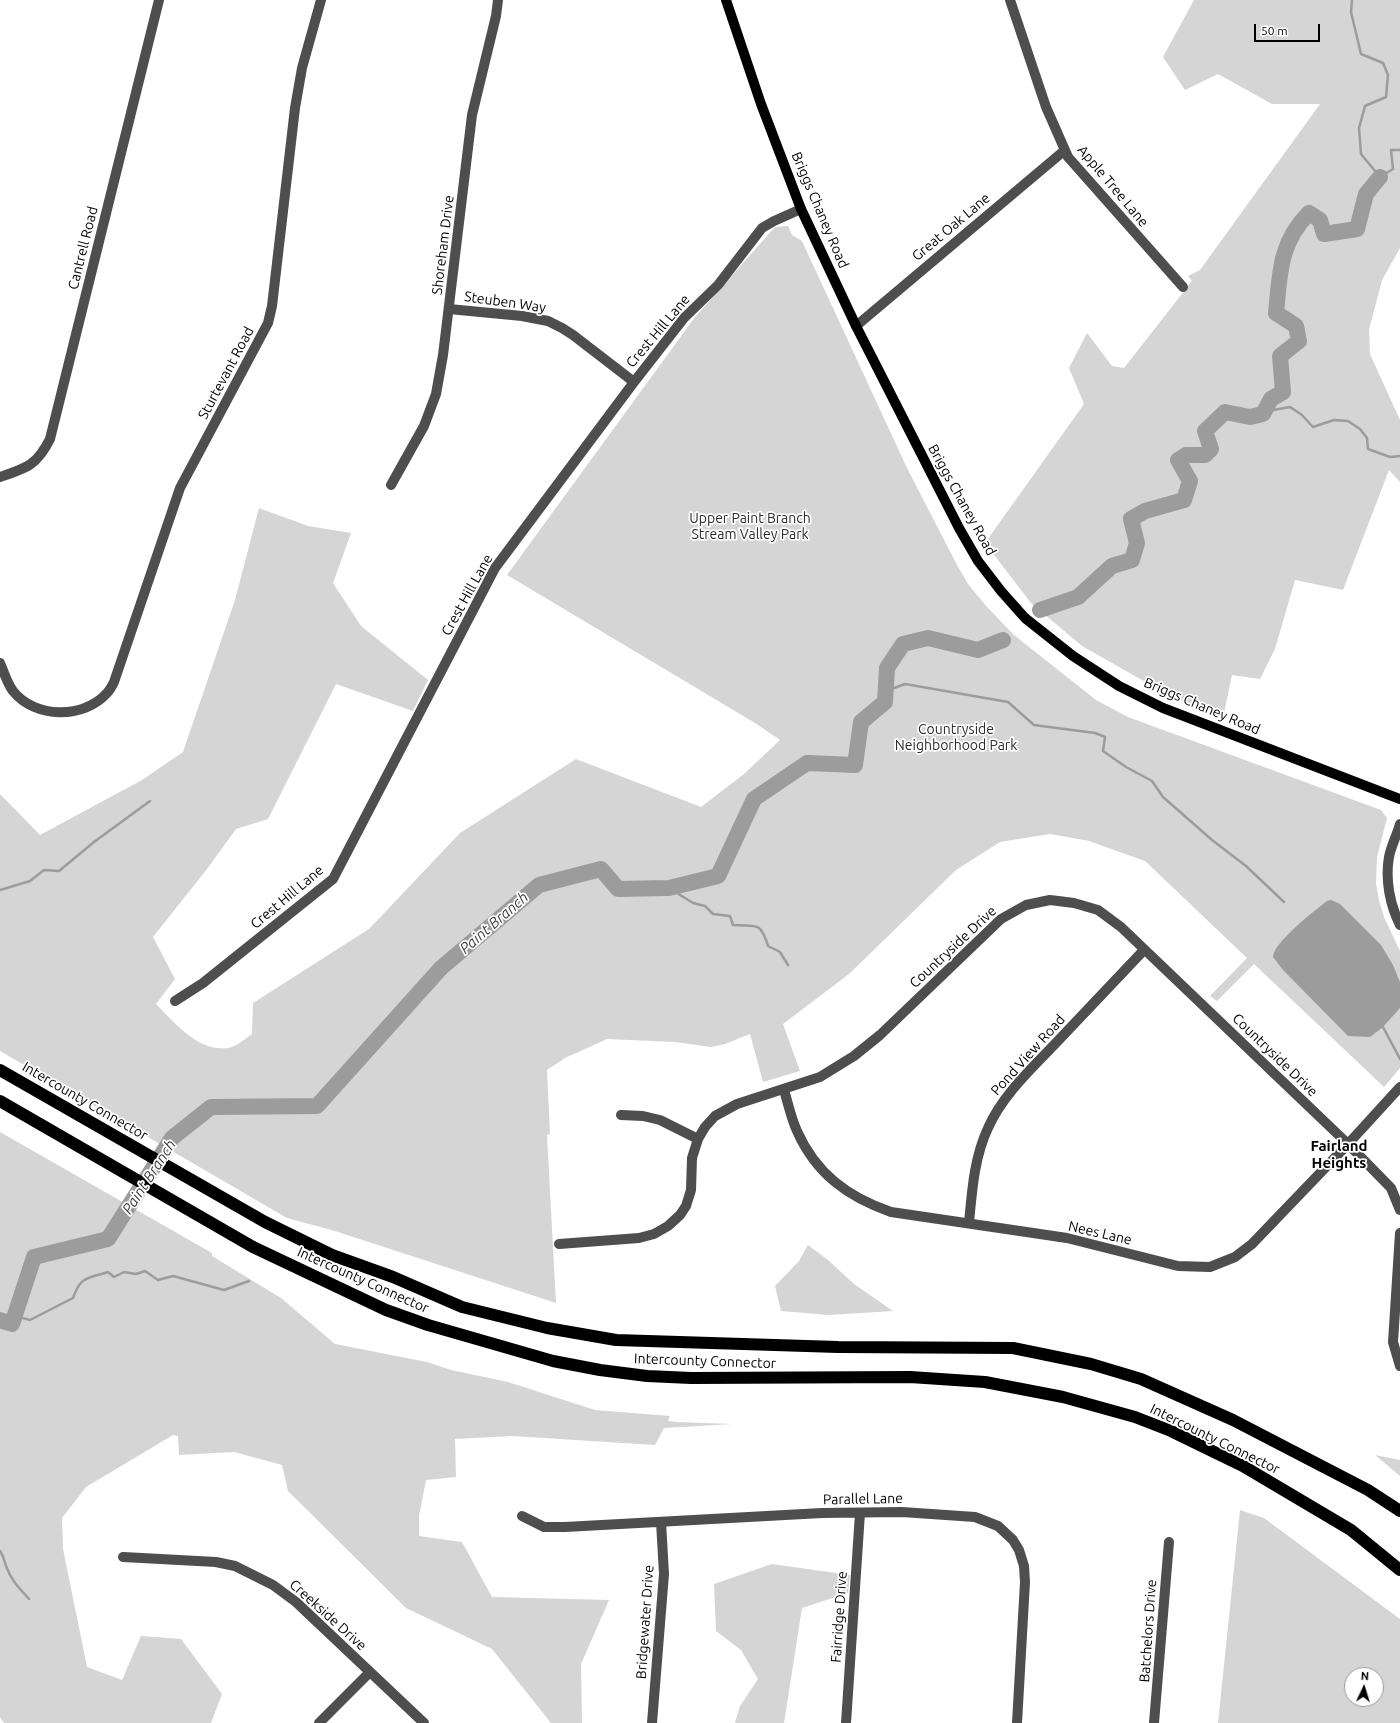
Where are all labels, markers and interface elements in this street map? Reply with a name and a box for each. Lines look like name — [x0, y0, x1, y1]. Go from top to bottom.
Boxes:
scale bar — [1256, 16, 1322, 42]
text: 50 m — [1261, 24, 1288, 37]
street label: Apple Tree Lane — [1074, 142, 1152, 230]
street label: Briggs Chaney Road — [788, 149, 852, 271]
street label: Great Oak Lane — [909, 190, 993, 264]
street label: Shoreham Drive — [429, 194, 457, 296]
street label: Cantrell Road — [65, 205, 101, 291]
street label: Steuben Way — [463, 288, 547, 316]
street label: Crest Hill Lane — [623, 291, 693, 371]
street label: Sturtevant Road — [195, 324, 257, 422]
street label: Briggs Chaney Road — [924, 441, 1000, 559]
park label: Upper Paint Branch Stream Valley Park — [689, 510, 811, 542]
street label: Crest Hill Lane — [438, 552, 496, 638]
street label: Briggs Chaney Road — [1141, 674, 1263, 738]
park label: Countryside Neighborhood Park — [895, 721, 1017, 754]
street label: Crest Hill Lane — [247, 862, 327, 932]
water label: Paint Branch — [456, 888, 532, 958]
street label: Countryside Drive — [906, 903, 1000, 991]
street label: Countryside Drive — [1229, 1010, 1321, 1100]
street label: Pond View Road — [987, 1011, 1069, 1099]
street label: Intercounty Connector — [19, 1058, 151, 1144]
water label: Paint Branch — [118, 1136, 180, 1218]
district label: Fairland Heights — [1310, 1137, 1368, 1172]
street label: Nees Lane — [1067, 1218, 1133, 1248]
street label: Intercounty Connector — [295, 1243, 431, 1317]
street label: Intercounty Connector — [634, 1350, 776, 1372]
street label: Intercounty Connector — [1147, 1400, 1283, 1478]
street label: Parallel Lane — [823, 1490, 903, 1508]
street label: Bridgewater Drive — [633, 1564, 657, 1680]
street label: Fairridge Drive — [827, 1571, 851, 1663]
street label: Creekside Drive — [286, 1576, 370, 1654]
street label: Batchelors Drive — [1136, 1579, 1160, 1683]
north arrow — [1344, 1667, 1384, 1707]
text: N — [1360, 1670, 1369, 1682]

